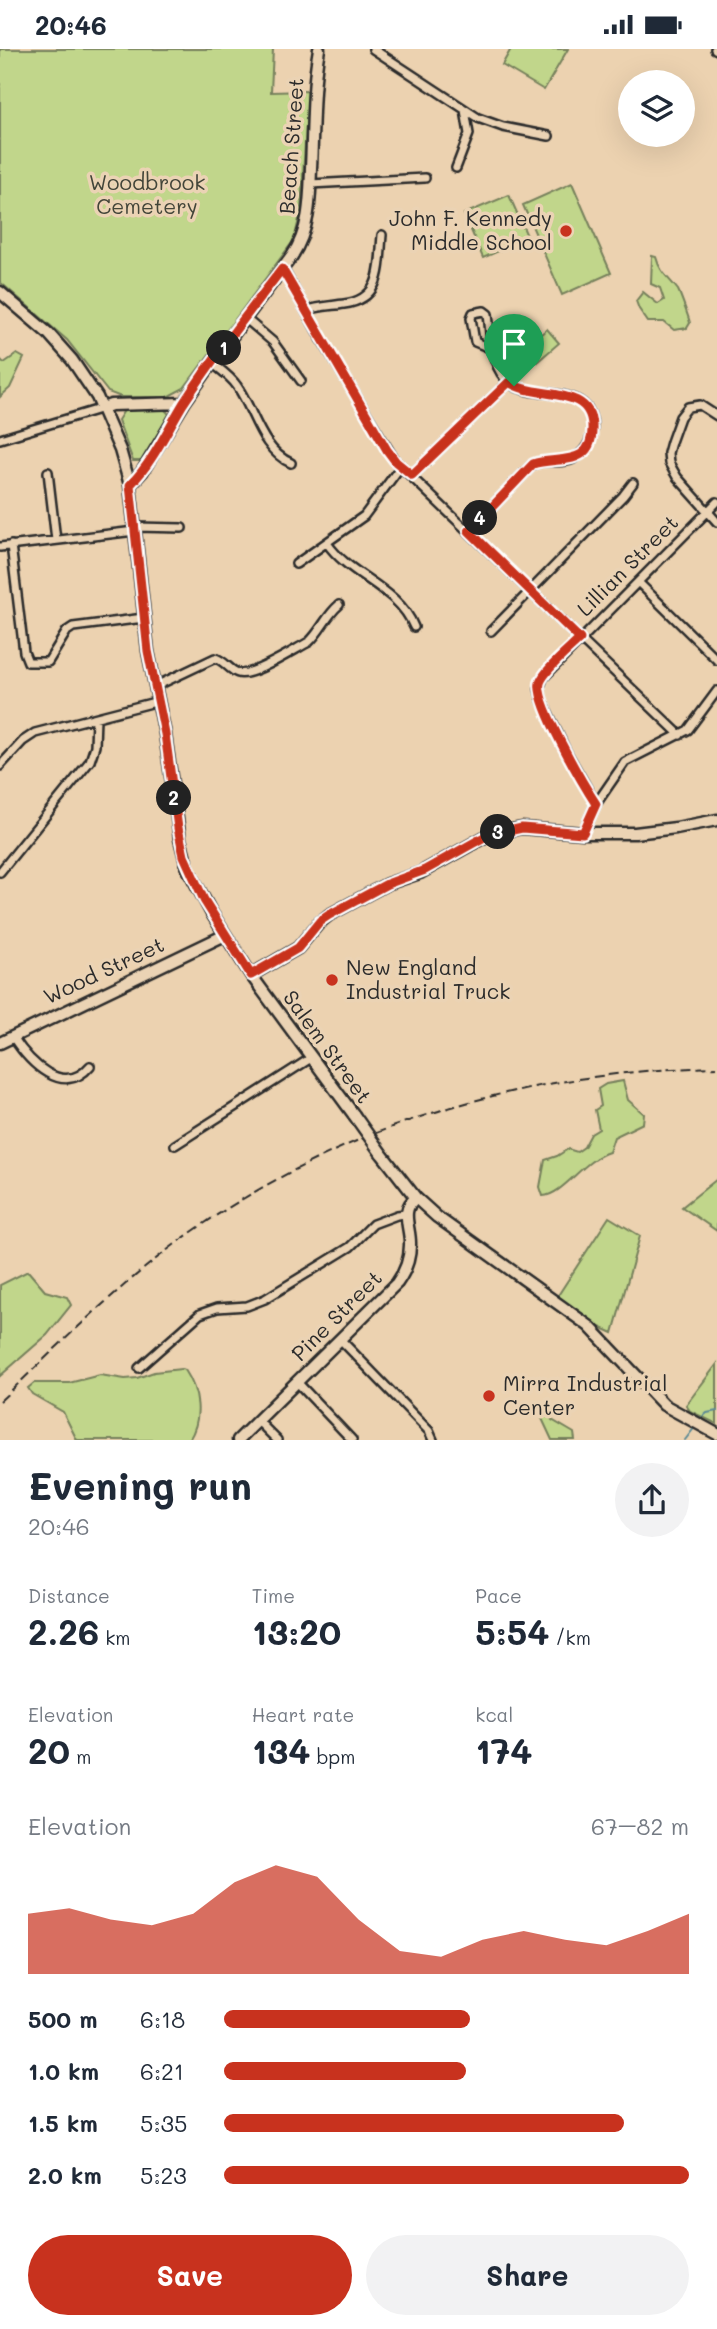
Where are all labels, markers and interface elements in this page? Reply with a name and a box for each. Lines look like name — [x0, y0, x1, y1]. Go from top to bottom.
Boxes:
text: 20:46 — [35, 8, 107, 42]
map controls — [618, 70, 695, 147]
button: layers — [618, 70, 695, 147]
street label: Beach Street — [272, 77, 309, 215]
park label: Woodbrook Cemetery — [89, 168, 205, 219]
place label: John F. Kennedy Middle School — [389, 204, 552, 255]
marker: John F. Kennedy Middle School — [558, 223, 574, 239]
pin — [484, 314, 544, 386]
icon: arrive — [495, 325, 533, 363]
pin: 1 — [206, 331, 242, 365]
text: 1 — [219, 335, 228, 360]
pin: 4 — [462, 501, 498, 535]
text: 4 — [473, 505, 486, 530]
street label: Lillian Street — [570, 508, 683, 621]
pin: 2 — [156, 781, 192, 815]
text: 2 — [168, 785, 179, 810]
pin: 3 — [480, 815, 516, 849]
text: 3 — [492, 819, 503, 844]
street label: Wood Street — [39, 930, 168, 1009]
place label: New England Industrial Truck — [346, 953, 510, 1004]
marker: New England Industrial Truck — [324, 972, 340, 988]
street label: Salem Street — [278, 984, 378, 1108]
street label: Pine Street — [285, 1264, 387, 1366]
place label: Mirra Industrial Center — [503, 1369, 667, 1420]
marker: Mirra Industrial Center — [481, 1388, 497, 1404]
text: Evening run — [28, 1460, 252, 1510]
button: share — [615, 1463, 689, 1537]
text: 20:46 — [28, 1511, 90, 1541]
text: Distance — [28, 1583, 110, 1608]
text: Time — [252, 1583, 295, 1608]
text: Pace — [475, 1583, 522, 1608]
text: 2.26 — [28, 1608, 99, 1654]
text: 13:20 — [252, 1608, 341, 1654]
text: 5:54 — [475, 1608, 550, 1654]
text: km — [99, 1625, 130, 1650]
text: /km — [550, 1625, 591, 1650]
text: Elevation — [28, 1702, 113, 1727]
text: Heart rate — [252, 1702, 354, 1727]
text: kcal — [475, 1702, 513, 1727]
text: 20 — [28, 1727, 70, 1773]
text: 134 — [252, 1727, 310, 1773]
text: 174 — [475, 1727, 533, 1773]
text: m — [70, 1744, 91, 1769]
text: bpm — [310, 1744, 355, 1769]
text: Elevation — [28, 1811, 131, 1841]
text: 67–82 m — [591, 1811, 689, 1841]
text: 500 m — [28, 2004, 98, 2034]
text: 6:18 — [140, 2004, 185, 2034]
text: 1.0 km — [28, 2056, 99, 2086]
text: 6:21 — [140, 2056, 184, 2086]
text: 1.5 km — [28, 2108, 98, 2138]
text: 5:35 — [140, 2108, 187, 2138]
text: 2.0 km — [28, 2160, 102, 2190]
text: 5:23 — [140, 2160, 187, 2190]
button: Save — [28, 2235, 352, 2315]
button: Share — [366, 2235, 689, 2315]

